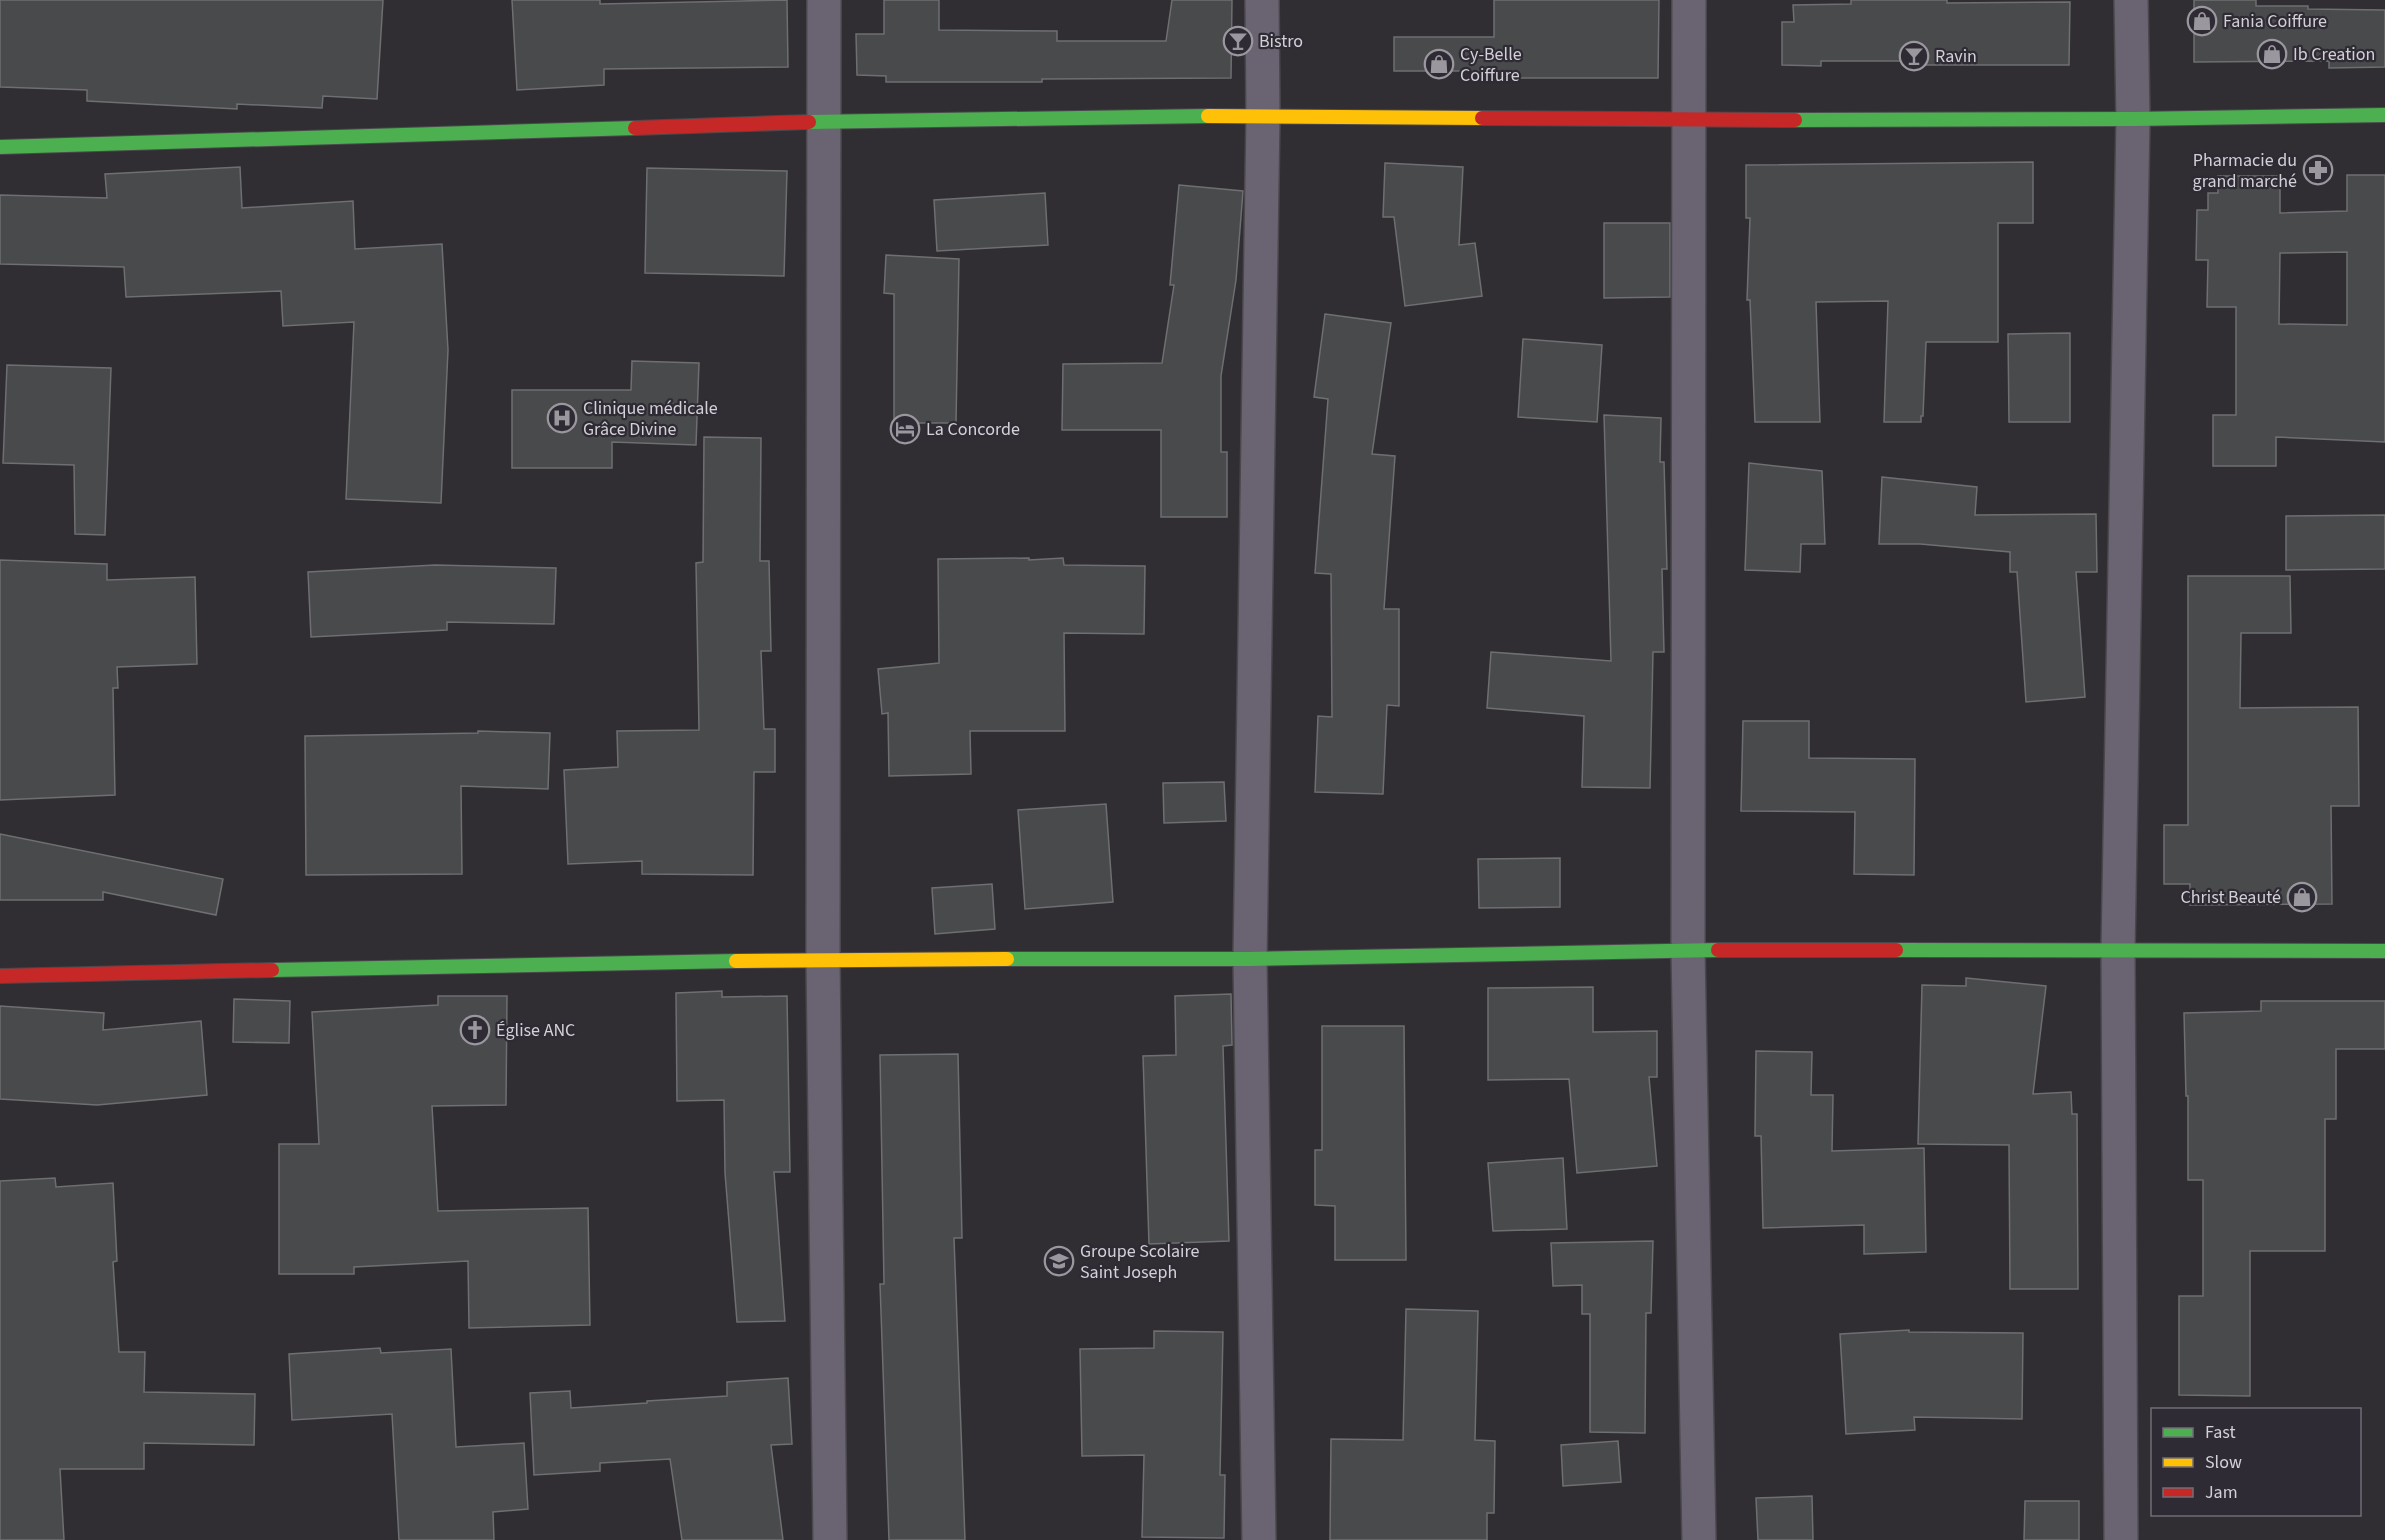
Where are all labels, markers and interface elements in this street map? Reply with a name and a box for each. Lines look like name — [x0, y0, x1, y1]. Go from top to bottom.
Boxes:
shop icon: Fania Coiffure — [2186, 5, 2218, 37]
place label: Fania Coiffure — [2223, 9, 2327, 34]
bar icon: Bistro — [1222, 25, 1254, 57]
place label: Bistro — [1259, 29, 1303, 54]
shop icon: Ib Creation — [2256, 38, 2288, 70]
bar icon: Ravin — [1898, 40, 1930, 72]
place label: Cy-Belle Coiffure — [1460, 42, 1522, 88]
place label: Ib Creation — [2293, 42, 2375, 67]
place label: Ravin — [1935, 44, 1977, 69]
shop icon: Cy-Belle Coiffure — [1423, 48, 1455, 80]
place label: Pharmacie du grand marché — [2193, 148, 2297, 194]
pharmacy icon: Pharmacie du grand marché — [2302, 154, 2334, 186]
place label: Clinique médicale Grâce Divine — [583, 396, 718, 442]
hospital icon: Clinique médicale Grâce Divine — [546, 402, 578, 434]
hotel icon: La Concorde — [889, 413, 921, 445]
place label: La Concorde — [926, 417, 1020, 442]
shop icon: Christ Beauté — [2286, 881, 2318, 913]
place label: Christ Beauté — [2180, 885, 2281, 910]
church icon: Église ANC — [459, 1014, 491, 1046]
place label: Église ANC — [496, 1018, 575, 1043]
place label: Groupe Scolaire Saint Joseph — [1080, 1239, 1200, 1285]
school or university icon: Groupe Scolaire Saint Joseph — [1043, 1245, 1075, 1277]
legend — [2151, 1408, 2361, 1516]
text: Fast — [2205, 1420, 2236, 1445]
text: Slow — [2205, 1450, 2242, 1475]
text: Jam — [2205, 1480, 2238, 1505]

